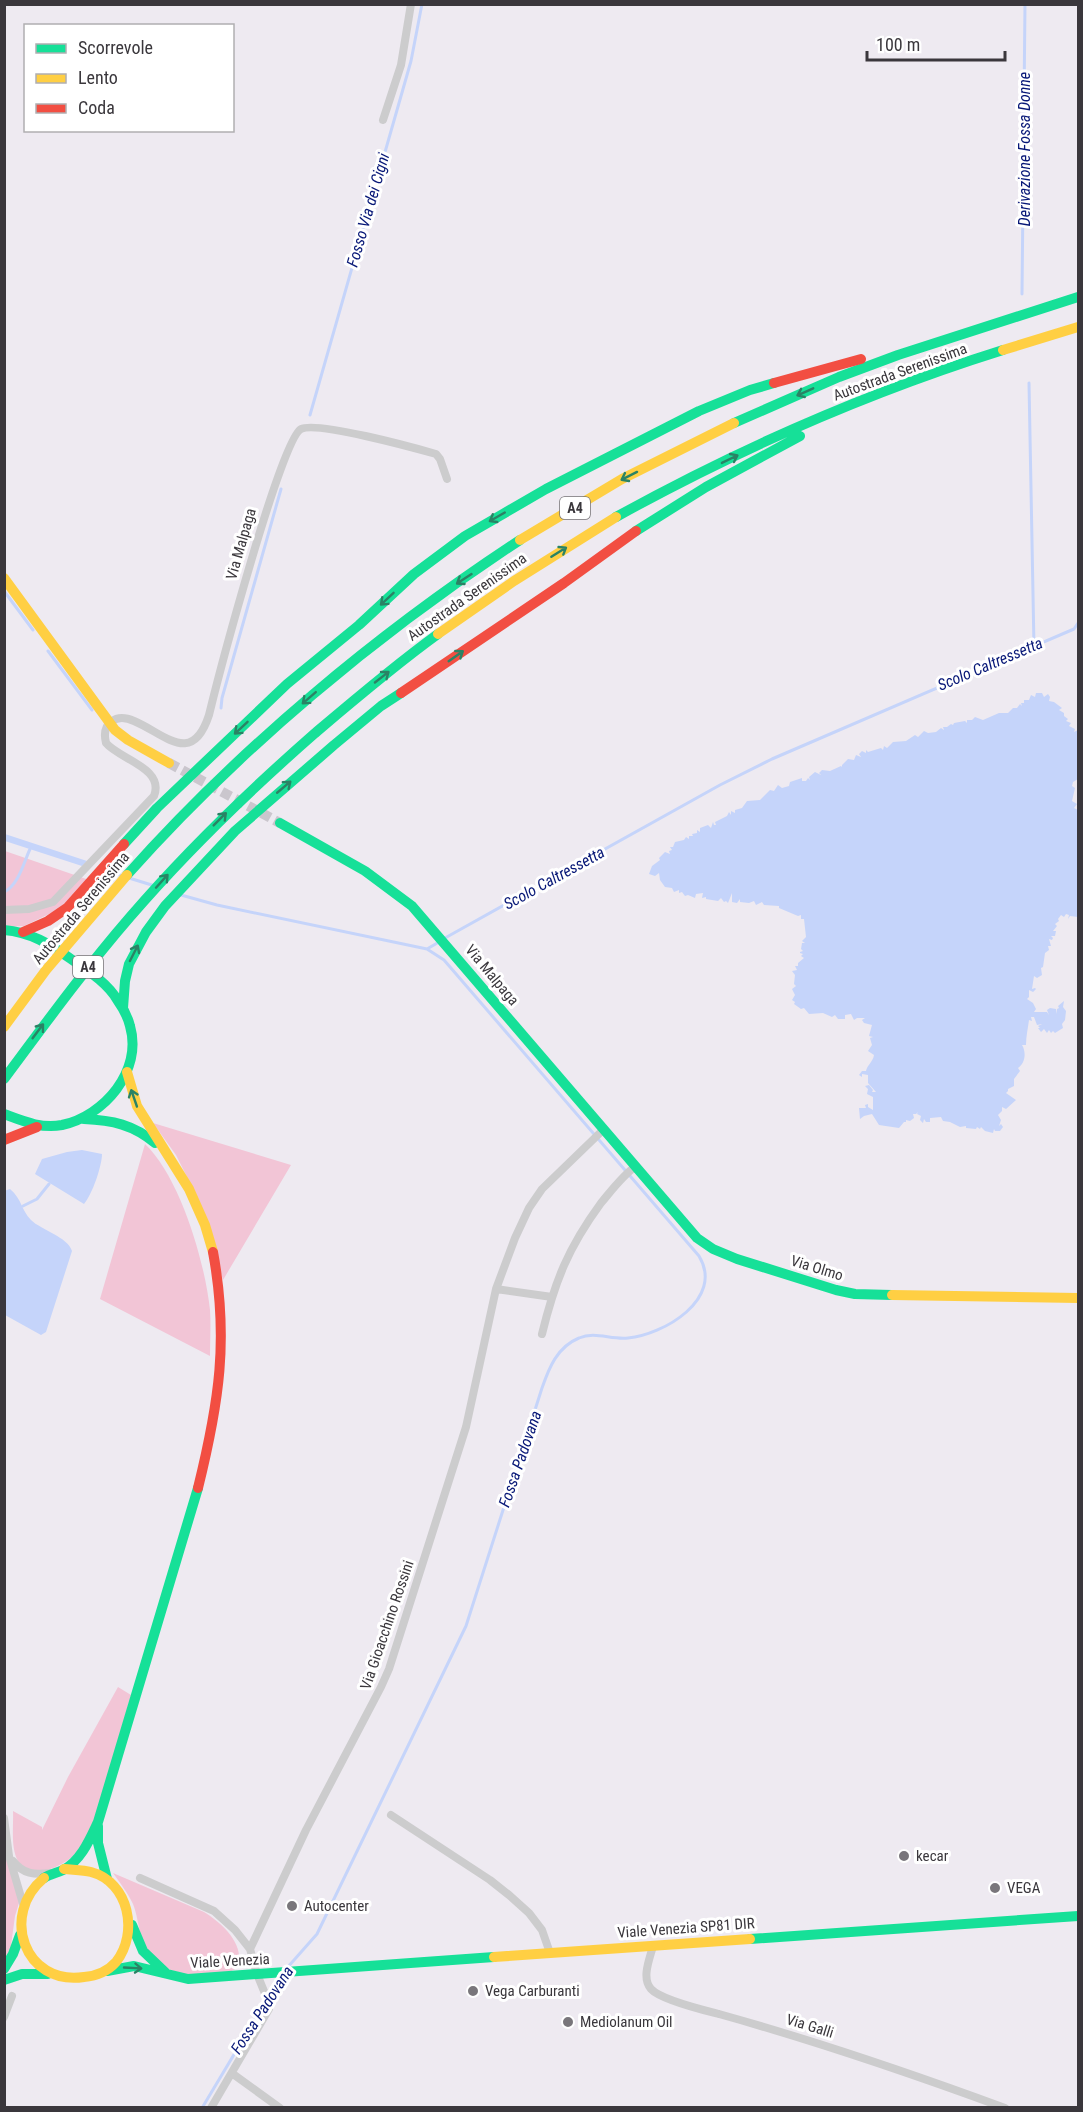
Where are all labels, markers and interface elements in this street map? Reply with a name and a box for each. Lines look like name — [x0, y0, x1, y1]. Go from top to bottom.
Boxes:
legend — [24, 24, 234, 132]
scale bar — [867, 24, 1005, 62]
text: 100 m — [876, 34, 920, 55]
text: Scorrevole — [78, 37, 153, 58]
text: Lento — [78, 67, 118, 88]
water label: Derivazione Fossa Donne — [1015, 72, 1034, 226]
text: Coda — [78, 97, 115, 118]
water label: Fosso Via dei Cigni — [343, 151, 393, 269]
street label: Autostrada Serenissima — [831, 339, 969, 405]
one-way arrow — [797, 387, 815, 398]
one-way arrow — [720, 453, 738, 464]
one-way arrow — [621, 471, 639, 482]
road number: A4 — [560, 497, 590, 519]
street label: Via Malpaga — [222, 506, 260, 582]
one-way arrow — [489, 512, 506, 524]
one-way arrow — [550, 546, 567, 558]
street label: Autostrada Serenissima — [404, 549, 530, 645]
one-way arrow — [455, 572, 472, 585]
one-way arrow — [380, 592, 395, 606]
water label: Scolo Caltressetta — [935, 633, 1045, 695]
one-way arrow — [447, 650, 463, 662]
one-way arrow — [374, 670, 390, 683]
one-way arrow — [302, 691, 317, 705]
one-way arrow — [234, 721, 249, 735]
one-way arrow — [276, 781, 292, 794]
one-way arrow — [213, 812, 228, 827]
water label: Scolo Caltressetta — [500, 842, 608, 914]
street label: Autostrada Serenissima — [29, 848, 133, 968]
one-way arrow — [155, 874, 169, 889]
street label: Via Malpaga — [461, 941, 523, 1009]
one-way arrow — [128, 945, 140, 962]
road number: A4 — [73, 956, 103, 978]
one-way arrow — [32, 1024, 45, 1040]
one-way arrow — [128, 1089, 139, 1108]
street label: Via Olmo — [789, 1252, 845, 1284]
water label: Fossa Padovana — [495, 1408, 545, 1510]
street label: Via Gioacchino Rossini — [356, 1558, 418, 1692]
place label: kecar — [916, 1847, 949, 1865]
marker: kecar — [897, 1849, 911, 1863]
place label: VEGA — [1007, 1879, 1041, 1897]
marker: VEGA — [988, 1881, 1002, 1895]
place label: Autocenter — [304, 1897, 369, 1915]
marker: Autocenter — [285, 1899, 299, 1913]
street label: Viale Venezia SP81 DIR — [617, 1914, 755, 1942]
street label: Viale Venezia — [190, 1950, 270, 1972]
one-way arrow — [123, 1963, 143, 1974]
water label: Fossa Padovana — [227, 1963, 297, 2057]
place label: Vega Carburanti — [485, 1982, 580, 2000]
marker: Vega Carburanti — [466, 1984, 480, 1998]
street label: Via Galli — [784, 2010, 836, 2042]
place label: Mediolanum Oil — [580, 2013, 673, 2031]
marker: Mediolanum Oil — [561, 2015, 575, 2029]

